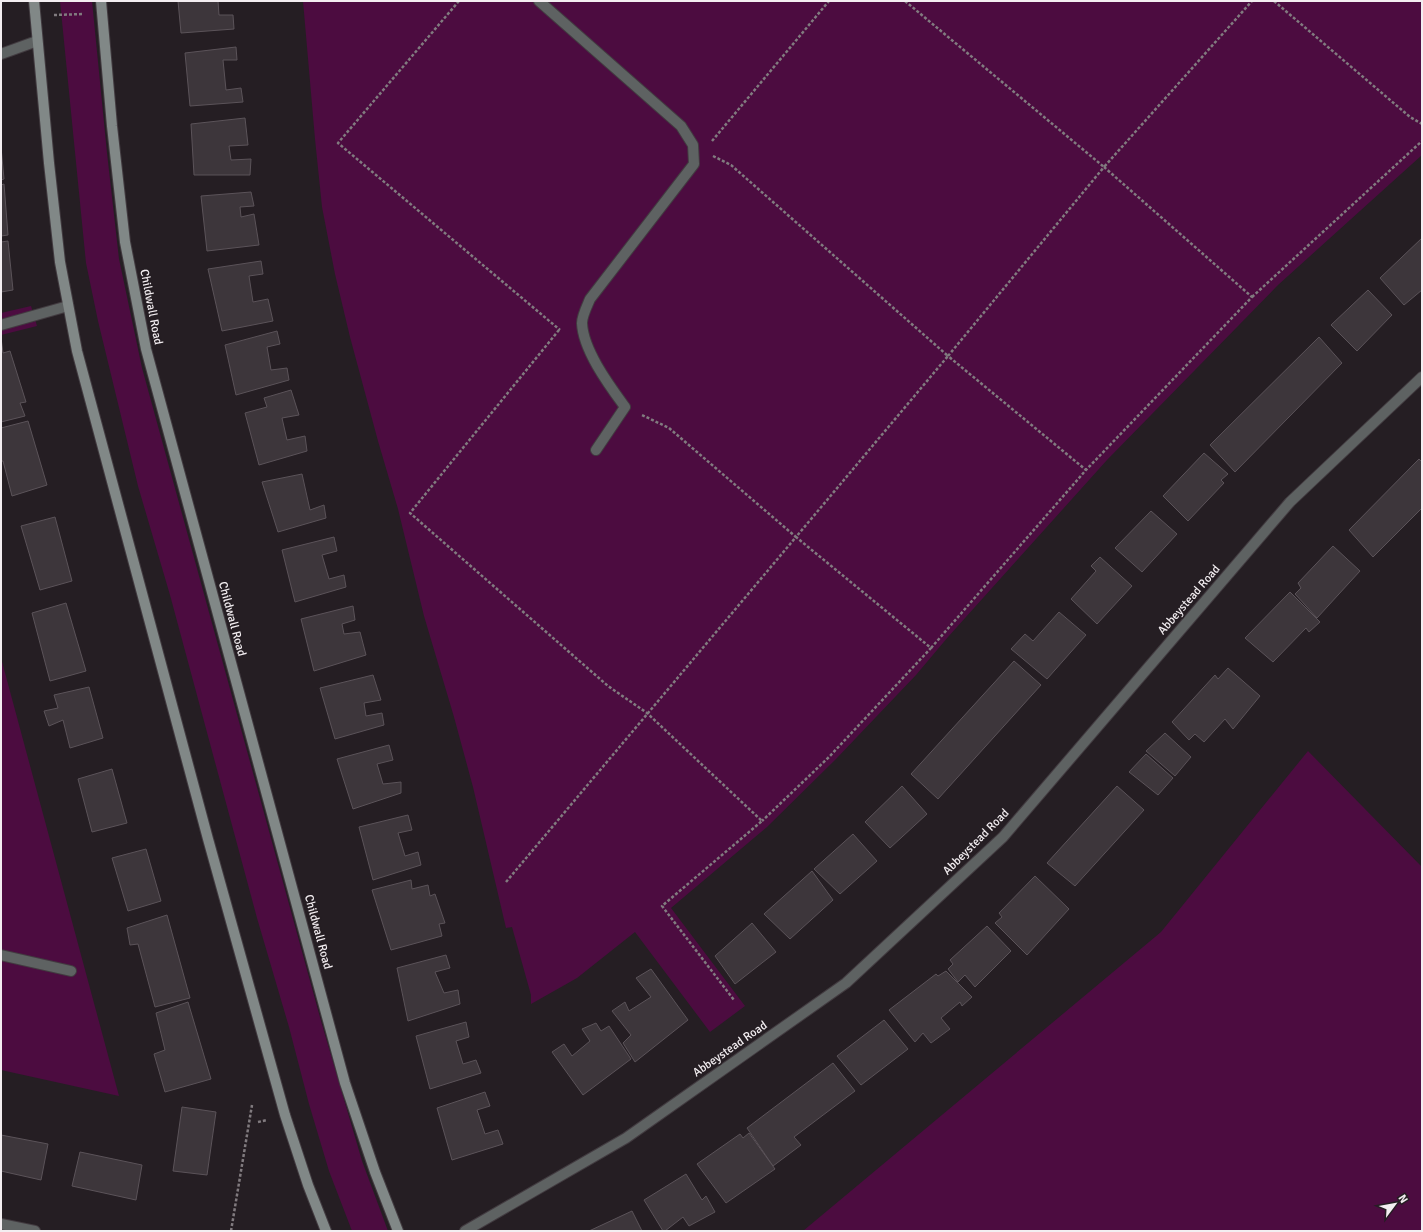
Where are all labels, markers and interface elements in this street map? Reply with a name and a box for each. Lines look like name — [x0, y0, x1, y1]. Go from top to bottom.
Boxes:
street label: Childwall Road — [136, 268, 166, 346]
street label: Abbeystead Road — [1155, 562, 1223, 638]
street label: Childwall Road — [215, 580, 249, 658]
street label: Abbeystead Road — [940, 806, 1012, 878]
street label: Childwall Road — [301, 893, 335, 971]
street label: Abbeystead Road — [690, 1018, 770, 1080]
north arrow — [1375, 1184, 1415, 1224]
text: N — [1396, 1192, 1411, 1206]

